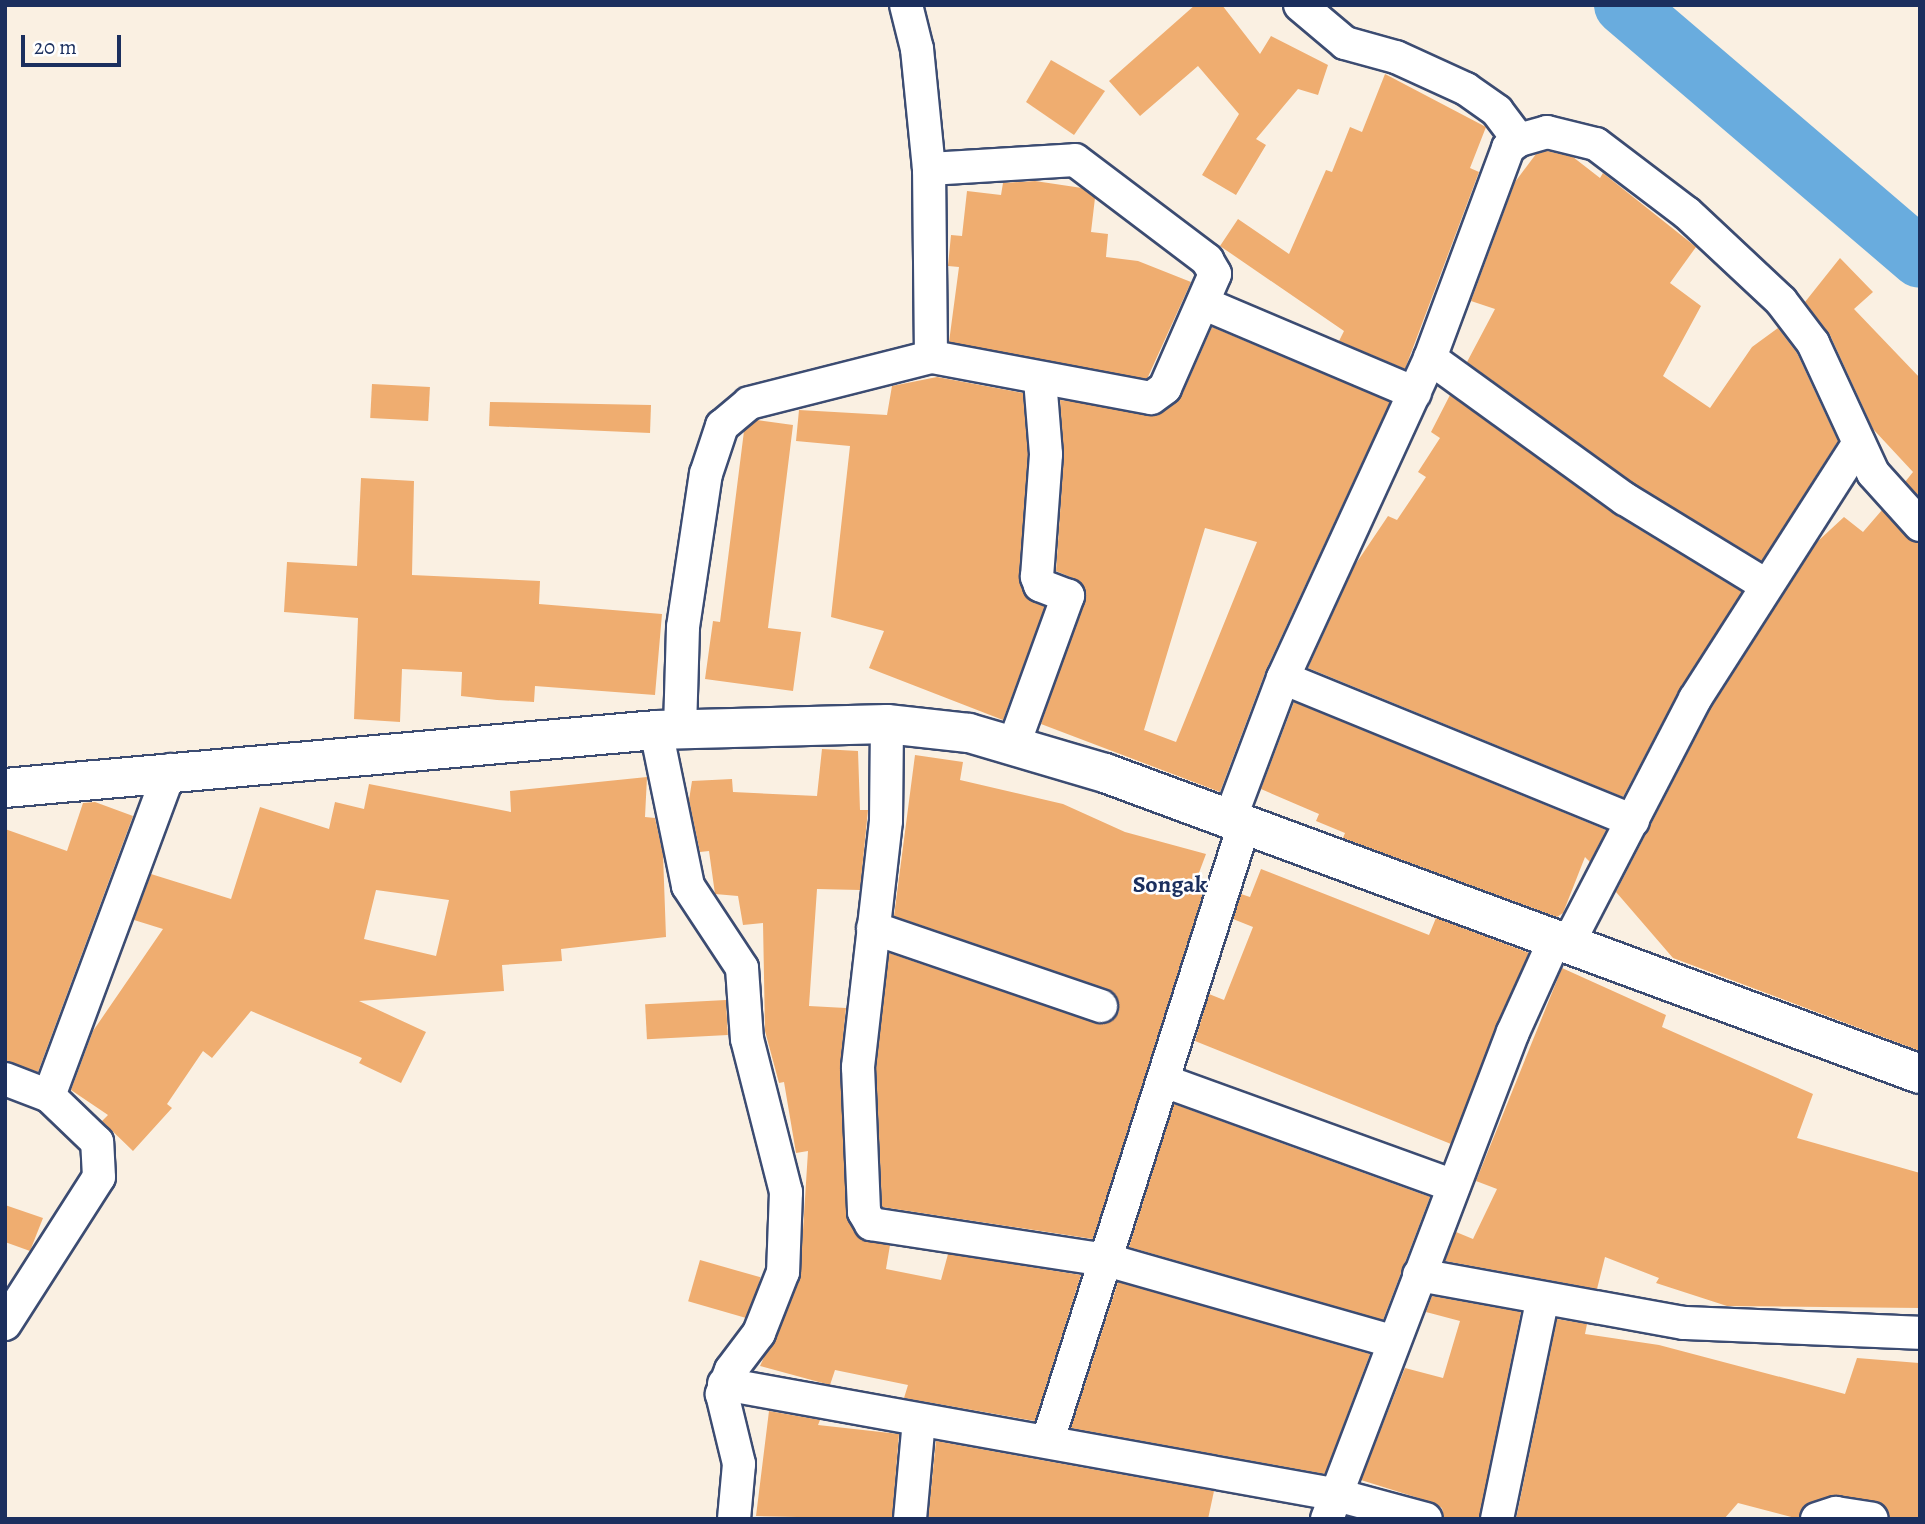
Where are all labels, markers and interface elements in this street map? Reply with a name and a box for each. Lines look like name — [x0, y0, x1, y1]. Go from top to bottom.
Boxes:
scale bar — [24, 21, 124, 65]
text: 20 m — [34, 33, 77, 61]
district label: Songak — [1133, 871, 1207, 899]

